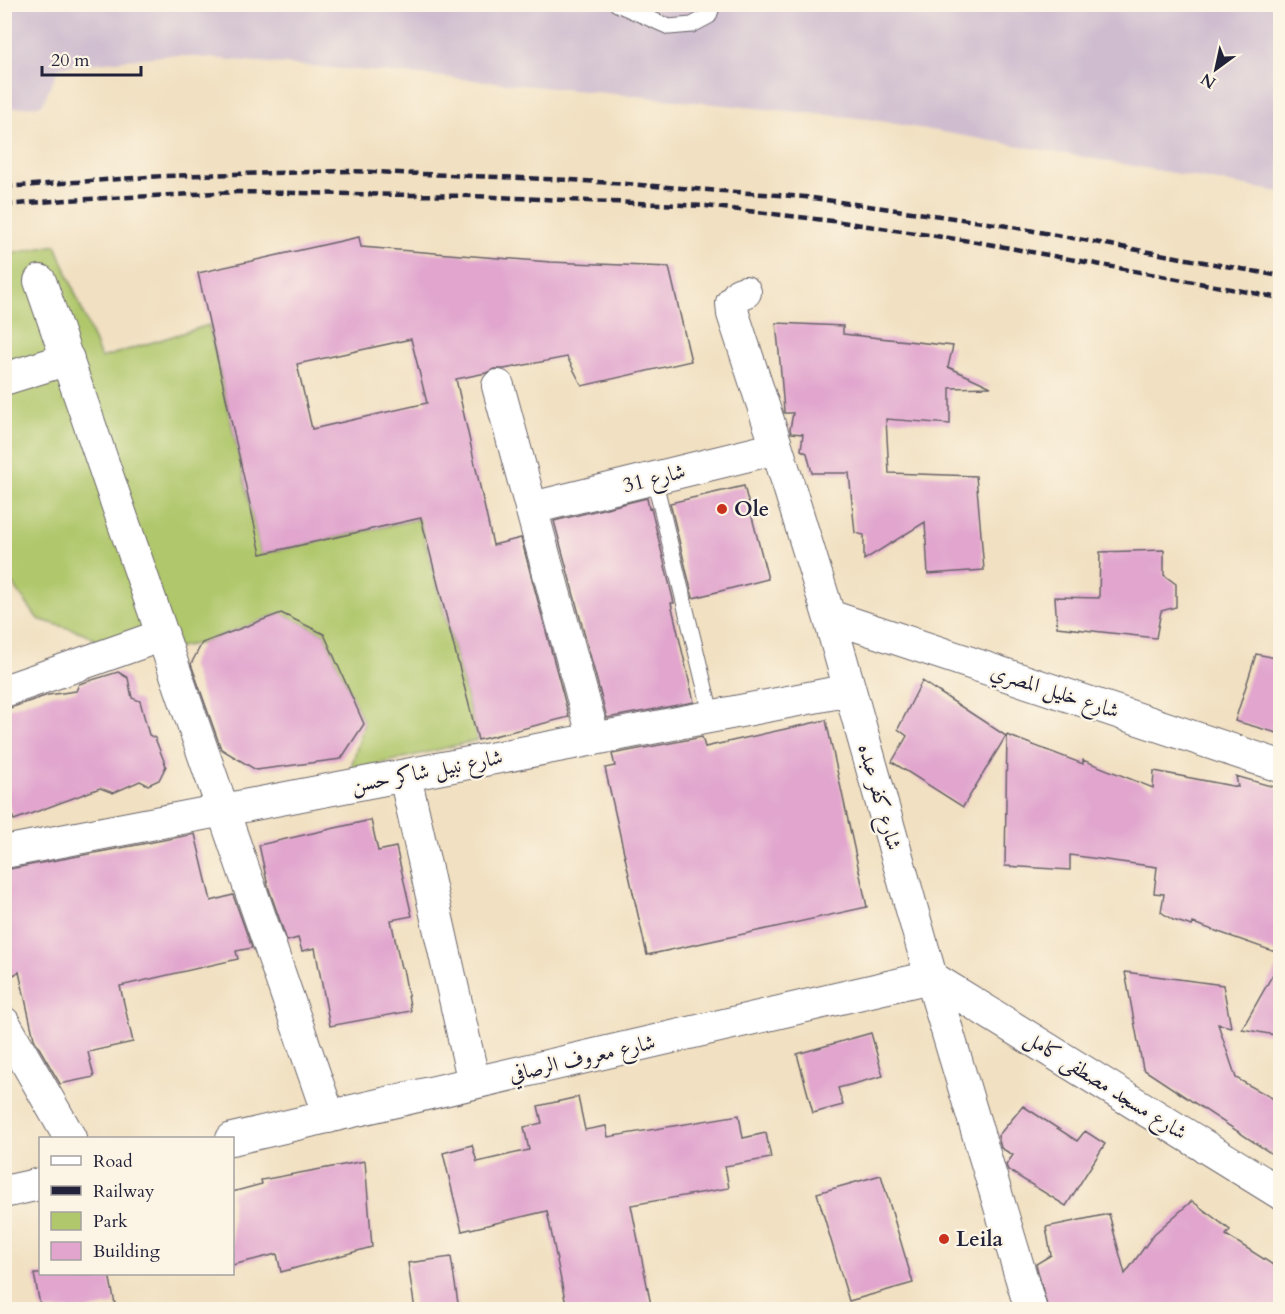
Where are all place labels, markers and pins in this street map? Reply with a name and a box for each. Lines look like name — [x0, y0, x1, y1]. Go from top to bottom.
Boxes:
place label: Ole — [734, 495, 769, 524]
marker: Ole — [715, 502, 729, 516]
place label: Leila — [956, 1225, 1004, 1254]
marker: Leila — [937, 1232, 951, 1246]

